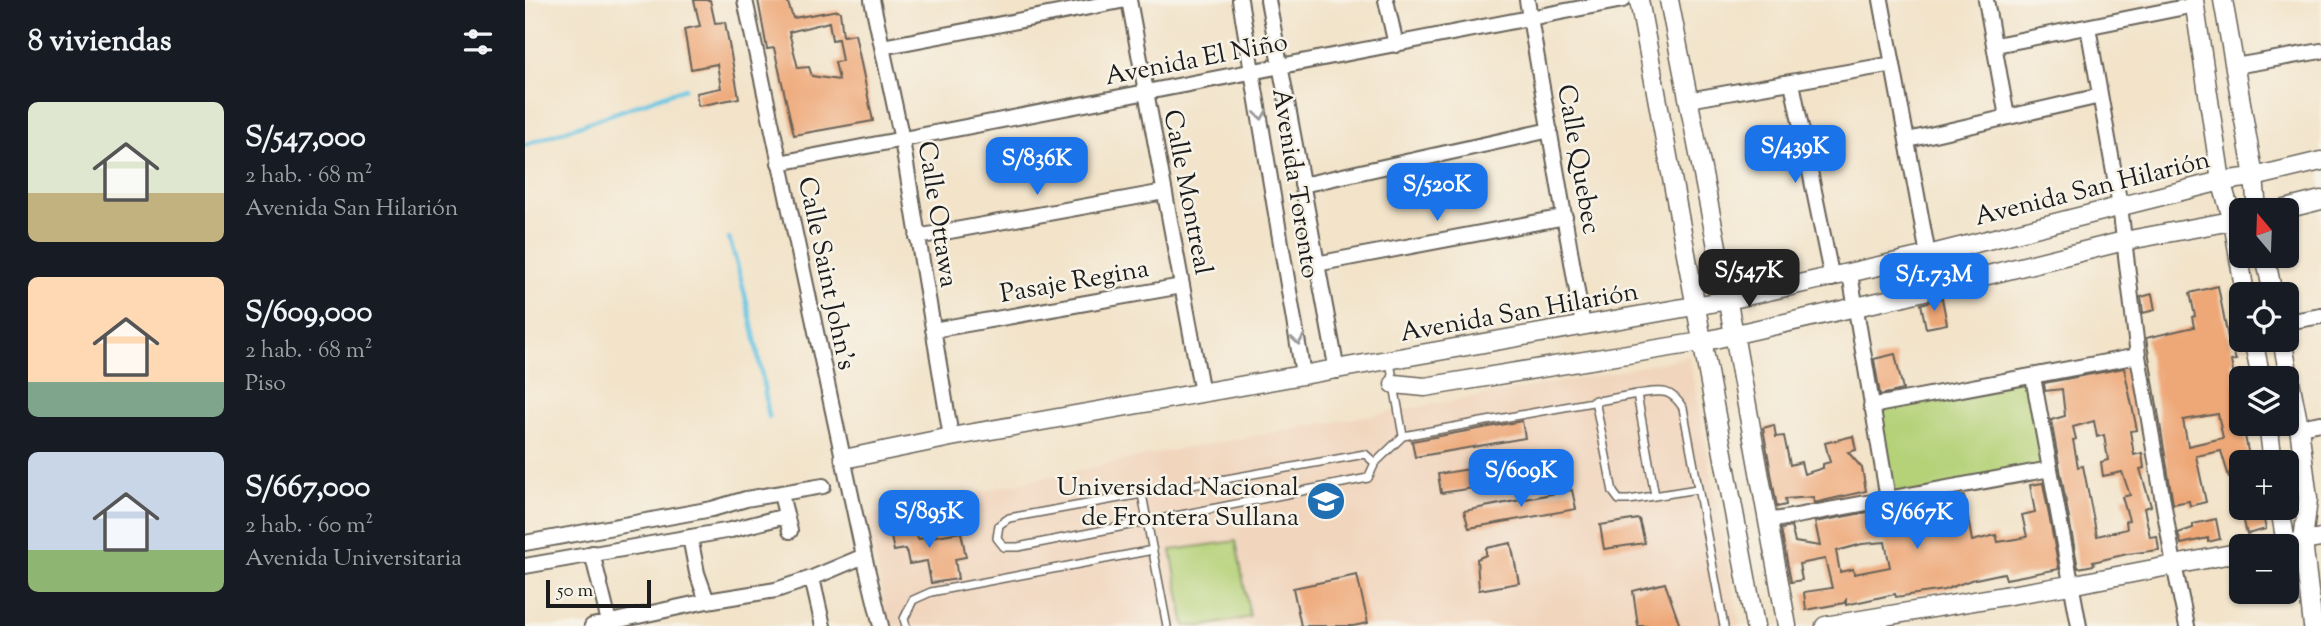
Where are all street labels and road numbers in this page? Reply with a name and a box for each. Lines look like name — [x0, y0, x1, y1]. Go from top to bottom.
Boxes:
street label: Avenida El Niño — [1102, 25, 1291, 96]
street label: Calle Quebec — [1546, 82, 1609, 237]
street label: Avenida Toronto — [1261, 86, 1328, 281]
street label: Calle Montreal — [1152, 107, 1221, 278]
street label: Calle Ottawa — [907, 139, 966, 290]
street label: Avenida San Hilarión — [1971, 142, 2214, 237]
street label: Calle Saint John's — [787, 173, 864, 374]
street label: Pasaje Regina — [997, 251, 1152, 314]
street label: Avenida San Hilarión — [1397, 274, 1641, 353]

